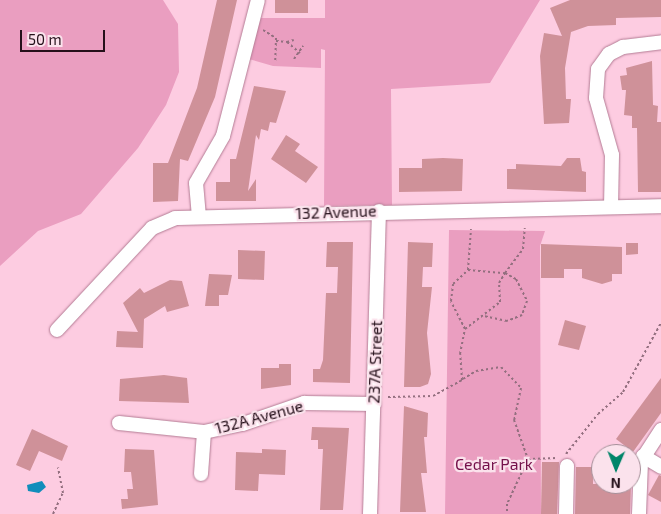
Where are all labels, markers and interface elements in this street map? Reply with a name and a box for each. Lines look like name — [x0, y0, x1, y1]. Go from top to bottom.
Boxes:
scale bar — [22, 20, 108, 52]
text: 50 m — [28, 30, 62, 48]
street label: 132 Avenue — [295, 201, 377, 223]
street label: 237A Street — [364, 320, 386, 404]
street label: 132A Avenue — [212, 396, 306, 438]
north arrow — [591, 444, 641, 494]
park label: Cedar Park — [455, 454, 533, 474]
text: N — [611, 475, 621, 492]

